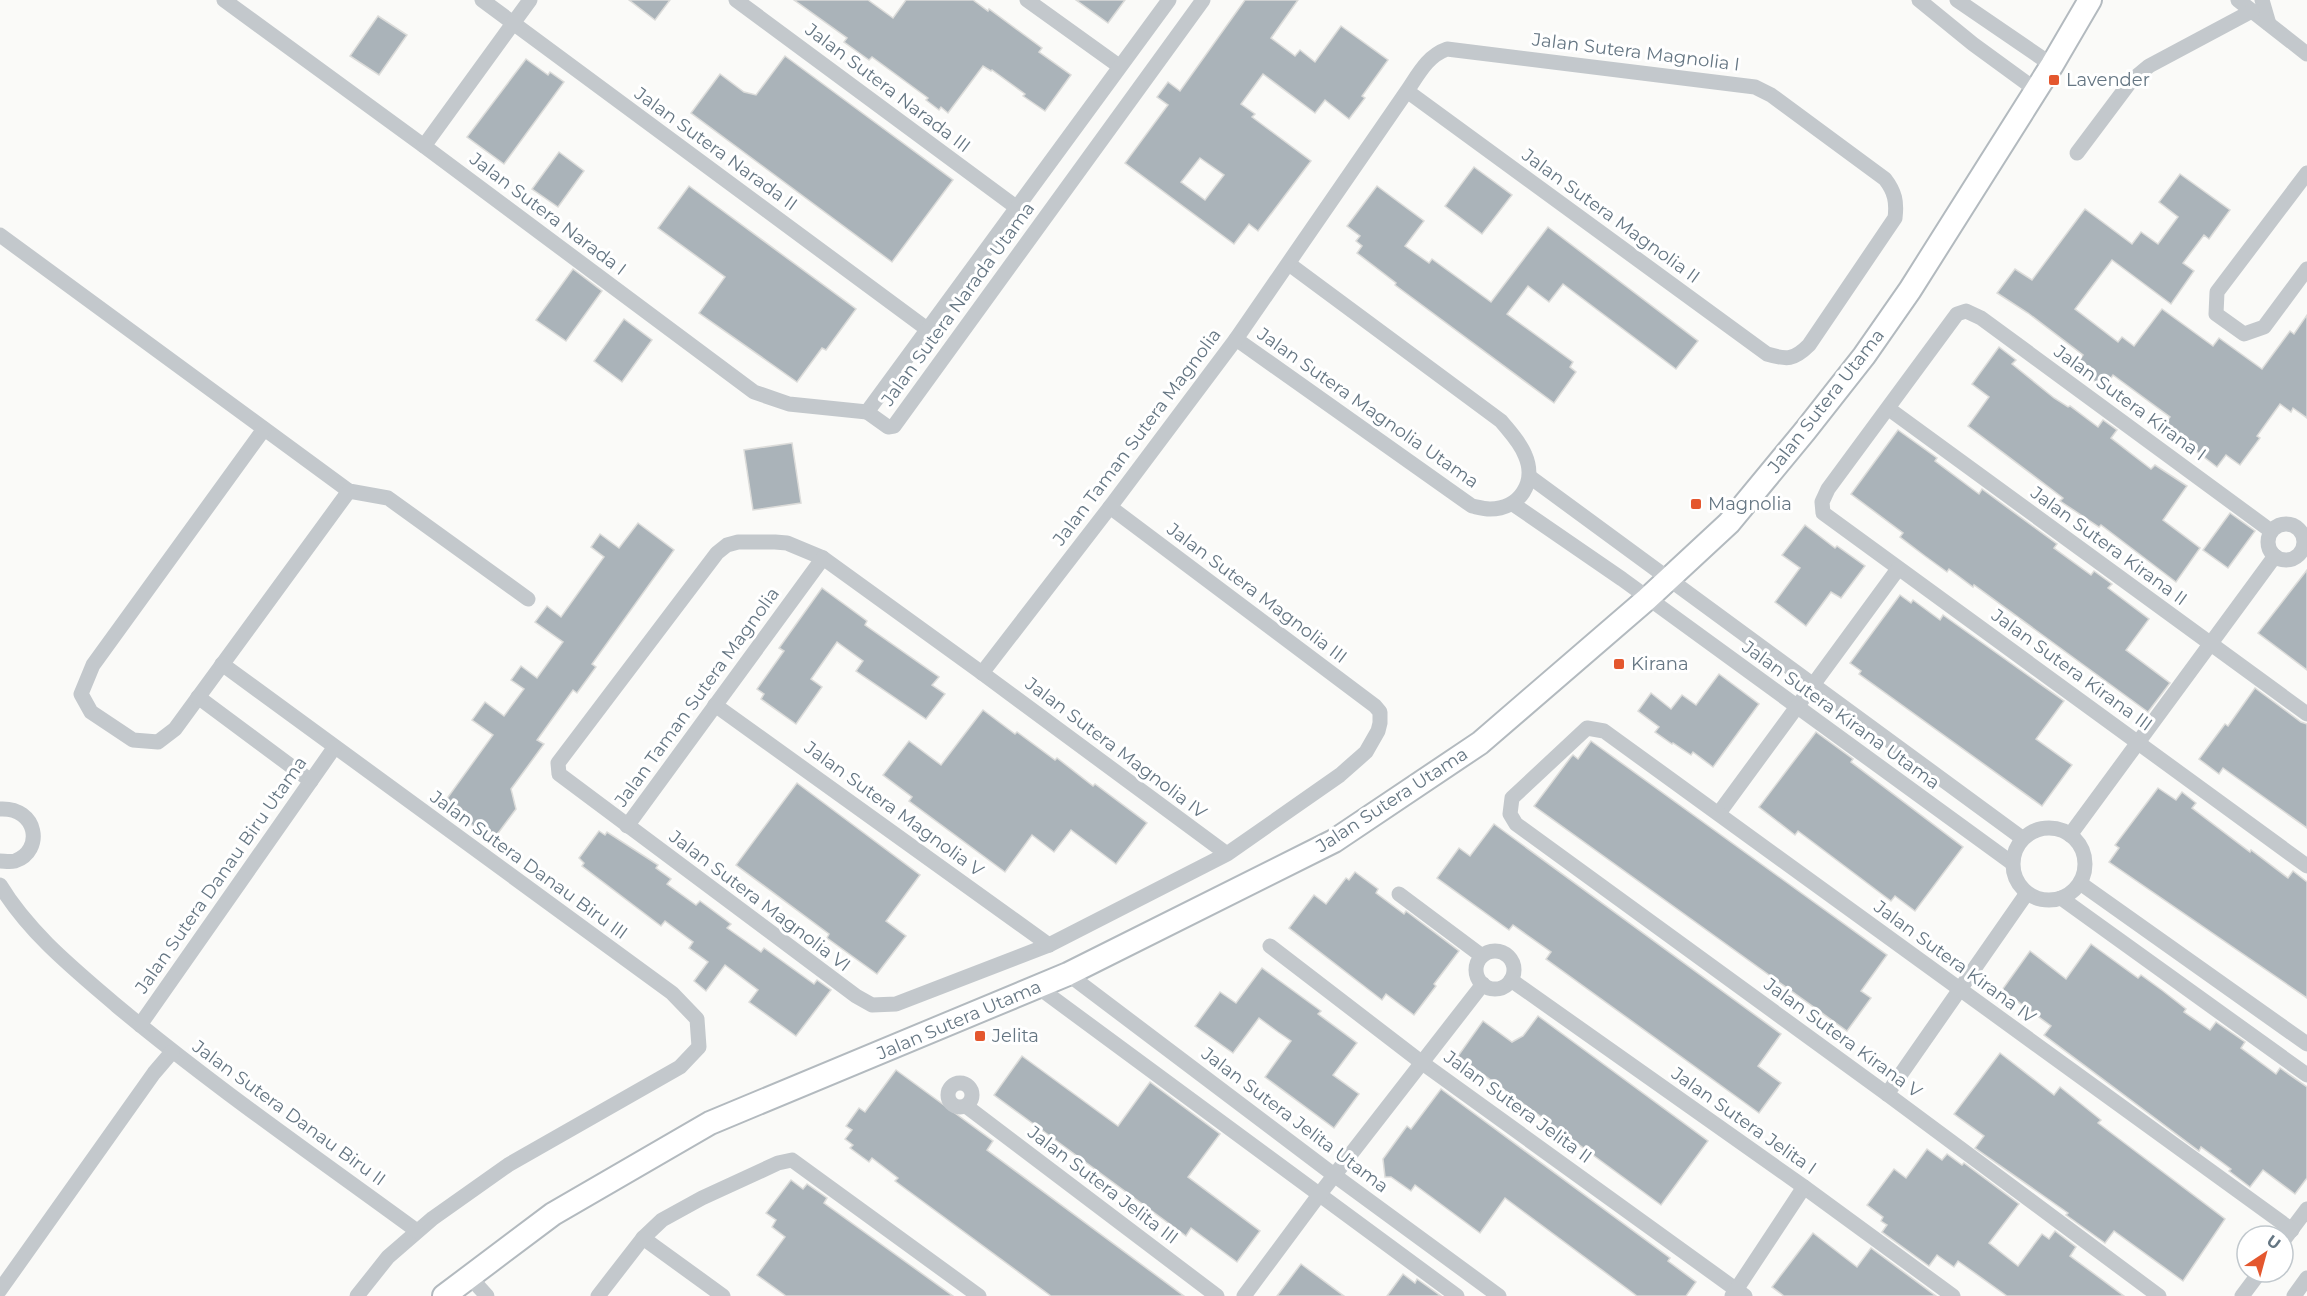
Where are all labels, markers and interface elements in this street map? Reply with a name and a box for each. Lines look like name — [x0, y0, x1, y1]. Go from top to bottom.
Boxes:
street label: Jalan Sutera Narada III — [800, 18, 975, 157]
street label: Jalan Sutera Magnolia I — [1530, 28, 1741, 76]
place label: Lavender — [2066, 69, 2150, 91]
marker: Lavender — [2047, 73, 2061, 87]
street label: Jalan Sutera Narada II — [630, 82, 802, 215]
street label: Jalan Sutera Magnolia II — [1517, 144, 1704, 288]
street label: Jalan Sutera Narada I — [465, 147, 631, 280]
street label: Jalan Sutera Narada Utama — [876, 198, 1039, 411]
street label: Jalan Sutera Magnolia Utama — [1252, 322, 1483, 493]
street label: Jalan Taman Sutera Magnolia — [1048, 324, 1226, 551]
street label: Jalan Sutera Utama — [1762, 325, 1889, 478]
street label: Jalan Sutera Kirana I — [2049, 340, 2210, 466]
street label: Jalan Sutera Kirana II — [2026, 481, 2191, 610]
place label: Magnolia — [1708, 493, 1792, 515]
marker: Magnolia — [1689, 497, 1703, 511]
street label: Jalan Sutera Magnolia III — [1162, 517, 1351, 668]
street label: Jalan Taman Sutera Magnolia — [609, 583, 784, 812]
street label: Jalan Sutera Kirana III — [1987, 604, 2157, 736]
street label: Jalan Sutera Kirana Utama — [1737, 635, 1944, 794]
place label: Kirana — [1631, 653, 1689, 675]
marker: Kirana — [1612, 657, 1626, 671]
street label: Jalan Sutera Magnolia IV — [1020, 672, 1211, 824]
street label: Jalan Sutera Magnolia V — [799, 736, 988, 882]
street label: Jalan Sutera Utama — [1311, 743, 1472, 858]
street label: Jalan Sutera Danau Biru Utama — [130, 752, 311, 998]
street label: Jalan Sutera Danau Biru III — [425, 785, 632, 944]
street label: Jalan Sutera Magnolia VI — [664, 825, 855, 976]
street label: Jalan Sutera Kirana IV — [1869, 895, 2041, 1028]
street label: Jalan Sutera Kirana V — [1759, 973, 1927, 1103]
street label: Jalan Sutera Utama — [873, 975, 1044, 1065]
place label: Jelita — [991, 1025, 1039, 1047]
marker: Jelita — [973, 1029, 987, 1043]
street label: Jalan Sutera Danau Biru II — [187, 1035, 390, 1190]
street label: Jalan Sutera Jelita Utama — [1197, 1042, 1393, 1197]
street label: Jalan Sutera Jelita II — [1439, 1045, 1596, 1168]
street label: Jalan Sutera Jelita I — [1666, 1062, 1821, 1179]
street label: Jalan Sutera Jelita III — [1023, 1121, 1183, 1249]
north arrow — [2235, 1224, 2295, 1284]
text: U — [2263, 1231, 2284, 1254]

